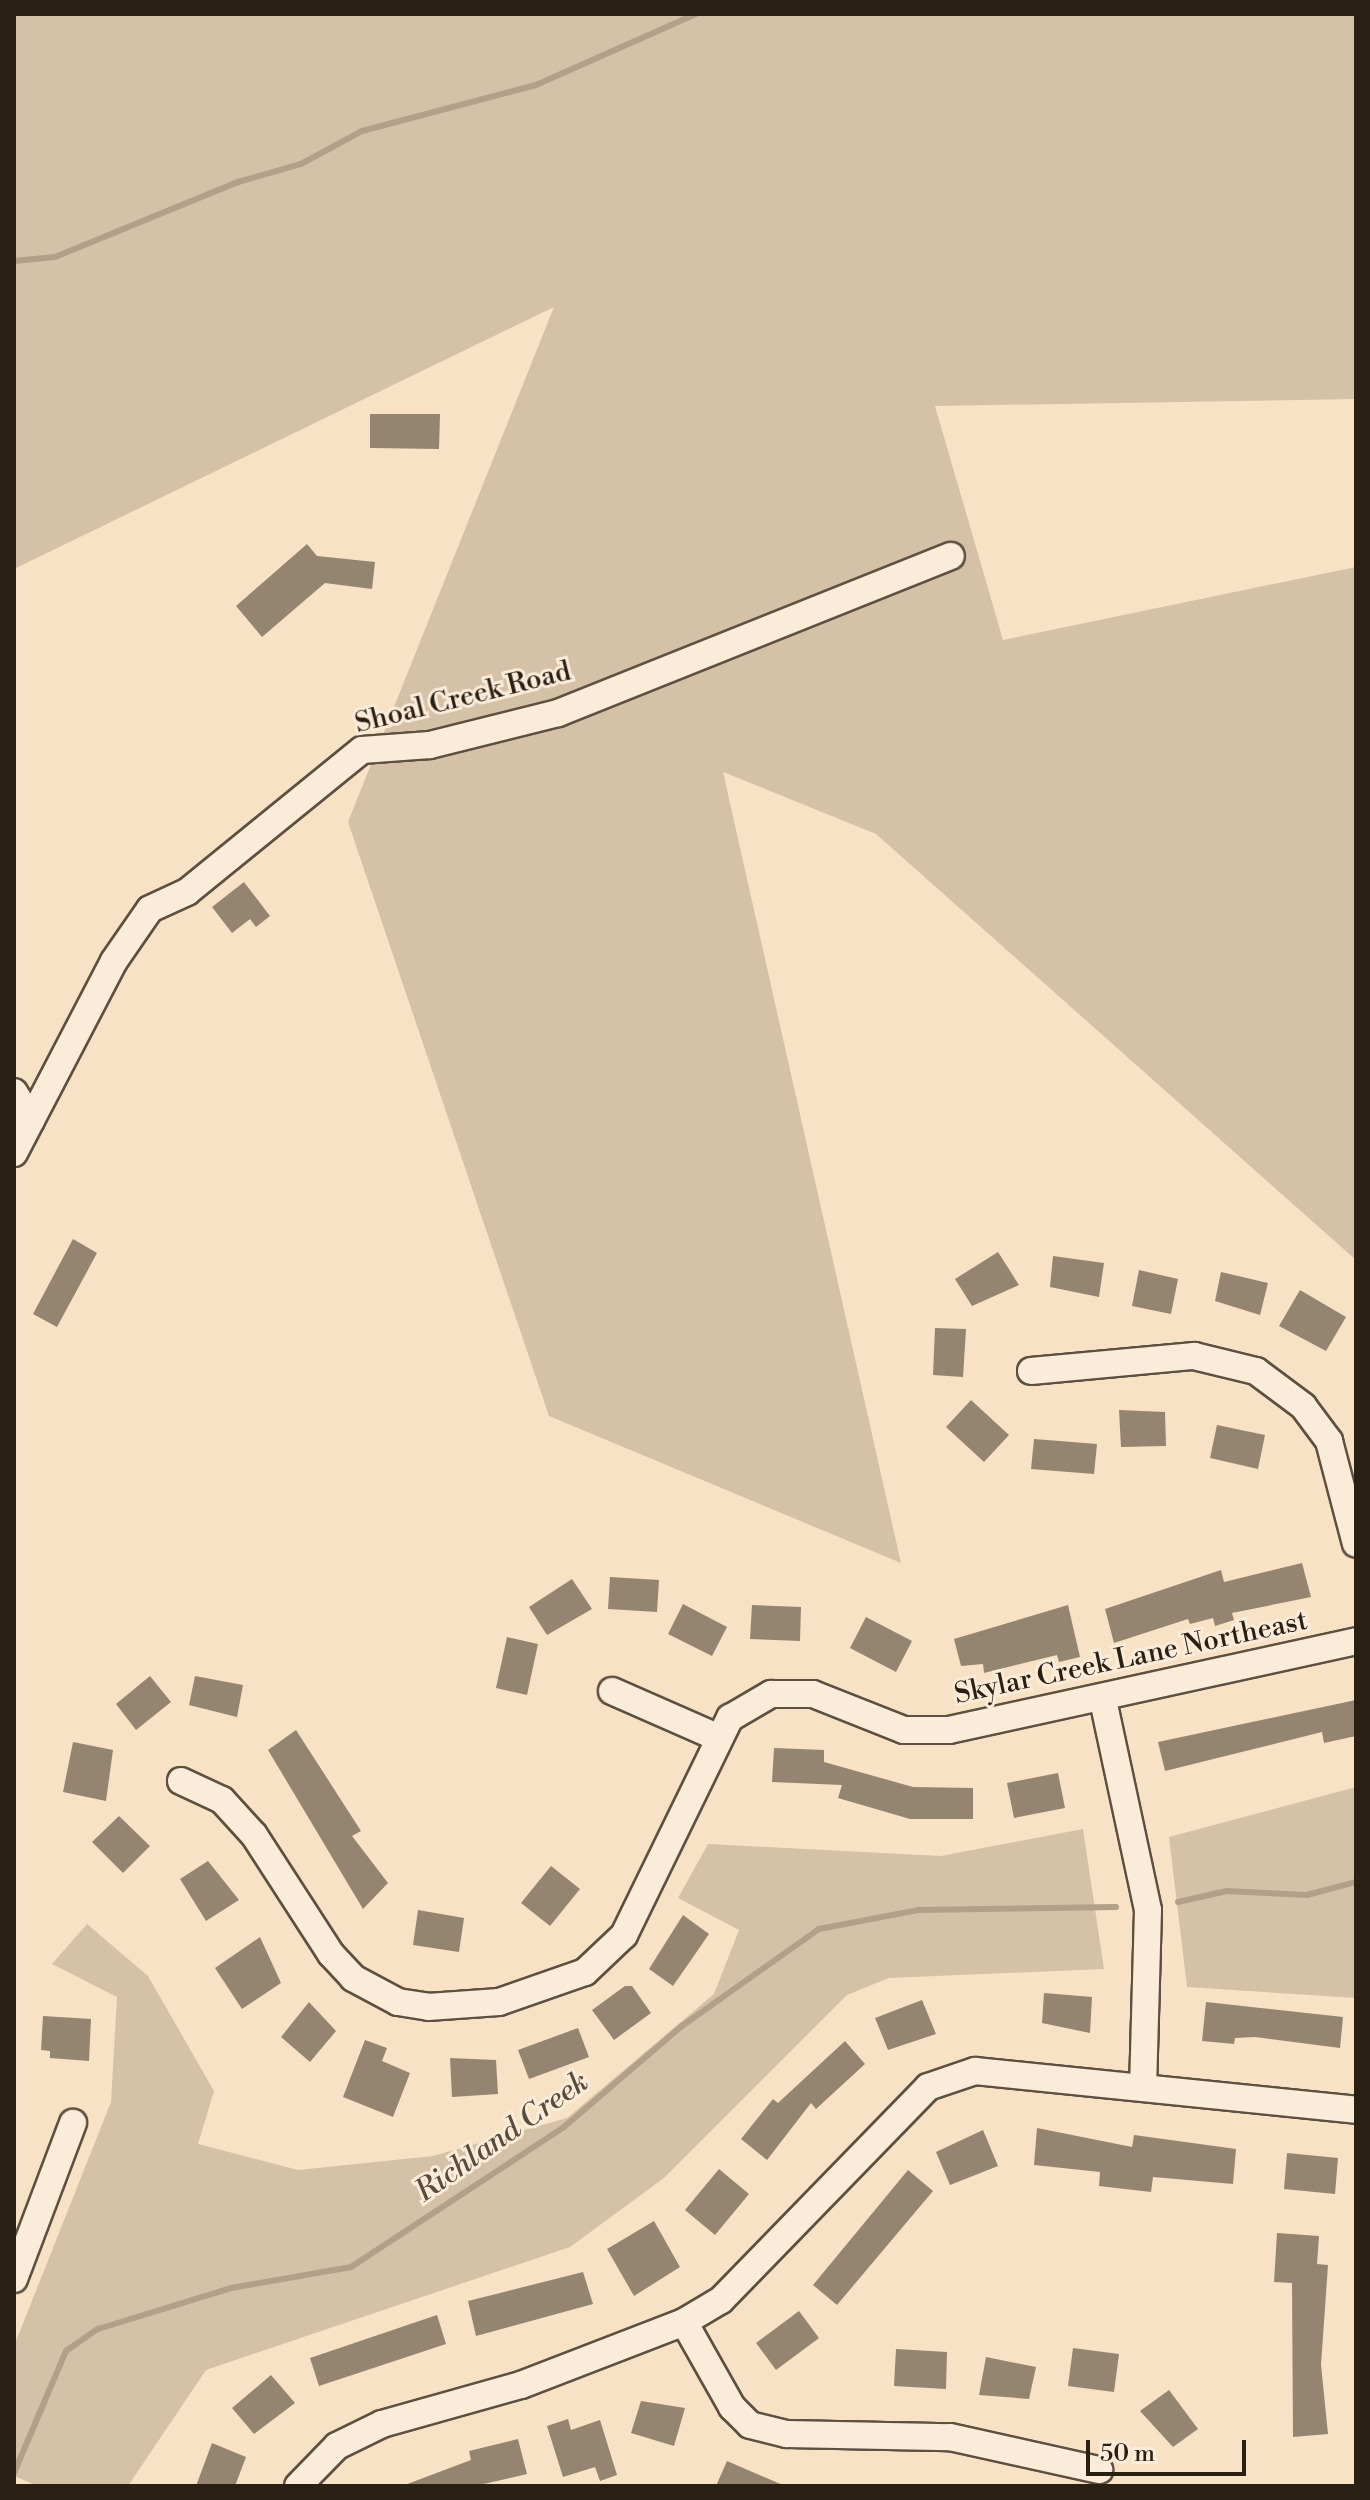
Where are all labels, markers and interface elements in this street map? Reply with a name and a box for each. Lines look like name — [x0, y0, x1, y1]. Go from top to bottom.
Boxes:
street label: Shoal Creek Road — [352, 655, 574, 741]
street label: Skylar Creek Lane Northeast — [951, 1604, 1311, 1712]
water label: Richland Creek — [408, 2064, 596, 2210]
scale bar — [1090, 2424, 1250, 2474]
text: 50 m — [1100, 2439, 1155, 2469]

